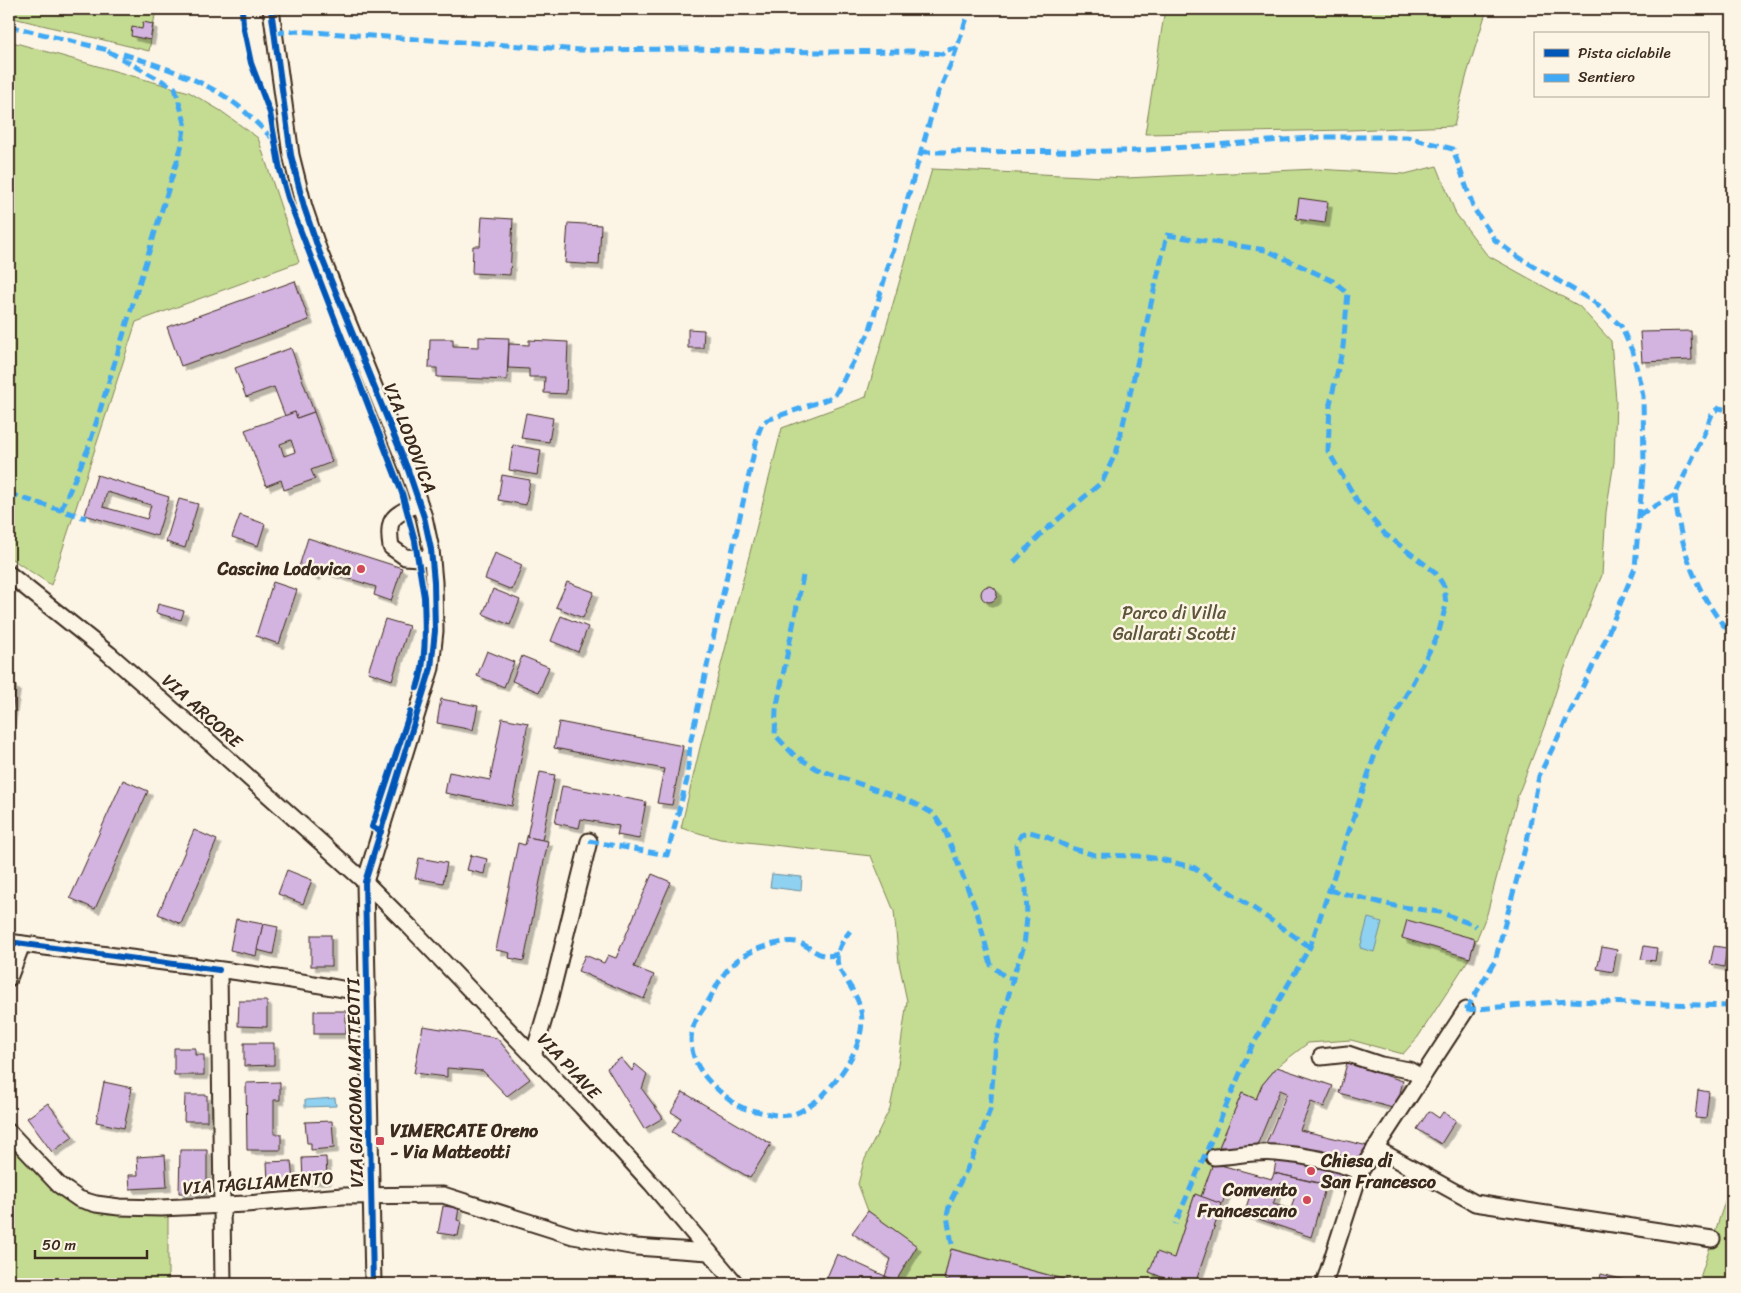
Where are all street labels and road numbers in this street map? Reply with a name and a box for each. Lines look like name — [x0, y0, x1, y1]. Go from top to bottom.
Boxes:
street label: VIA LODOVICA — [374, 378, 446, 498]
street label: VIA ARCORE — [154, 666, 251, 757]
street label: VIA GIACOMO MATTEOTTI — [337, 976, 373, 1188]
street label: VIA PIAVE — [529, 1025, 610, 1108]
street label: VIA TAGLIAMENTO — [181, 1162, 335, 1204]

